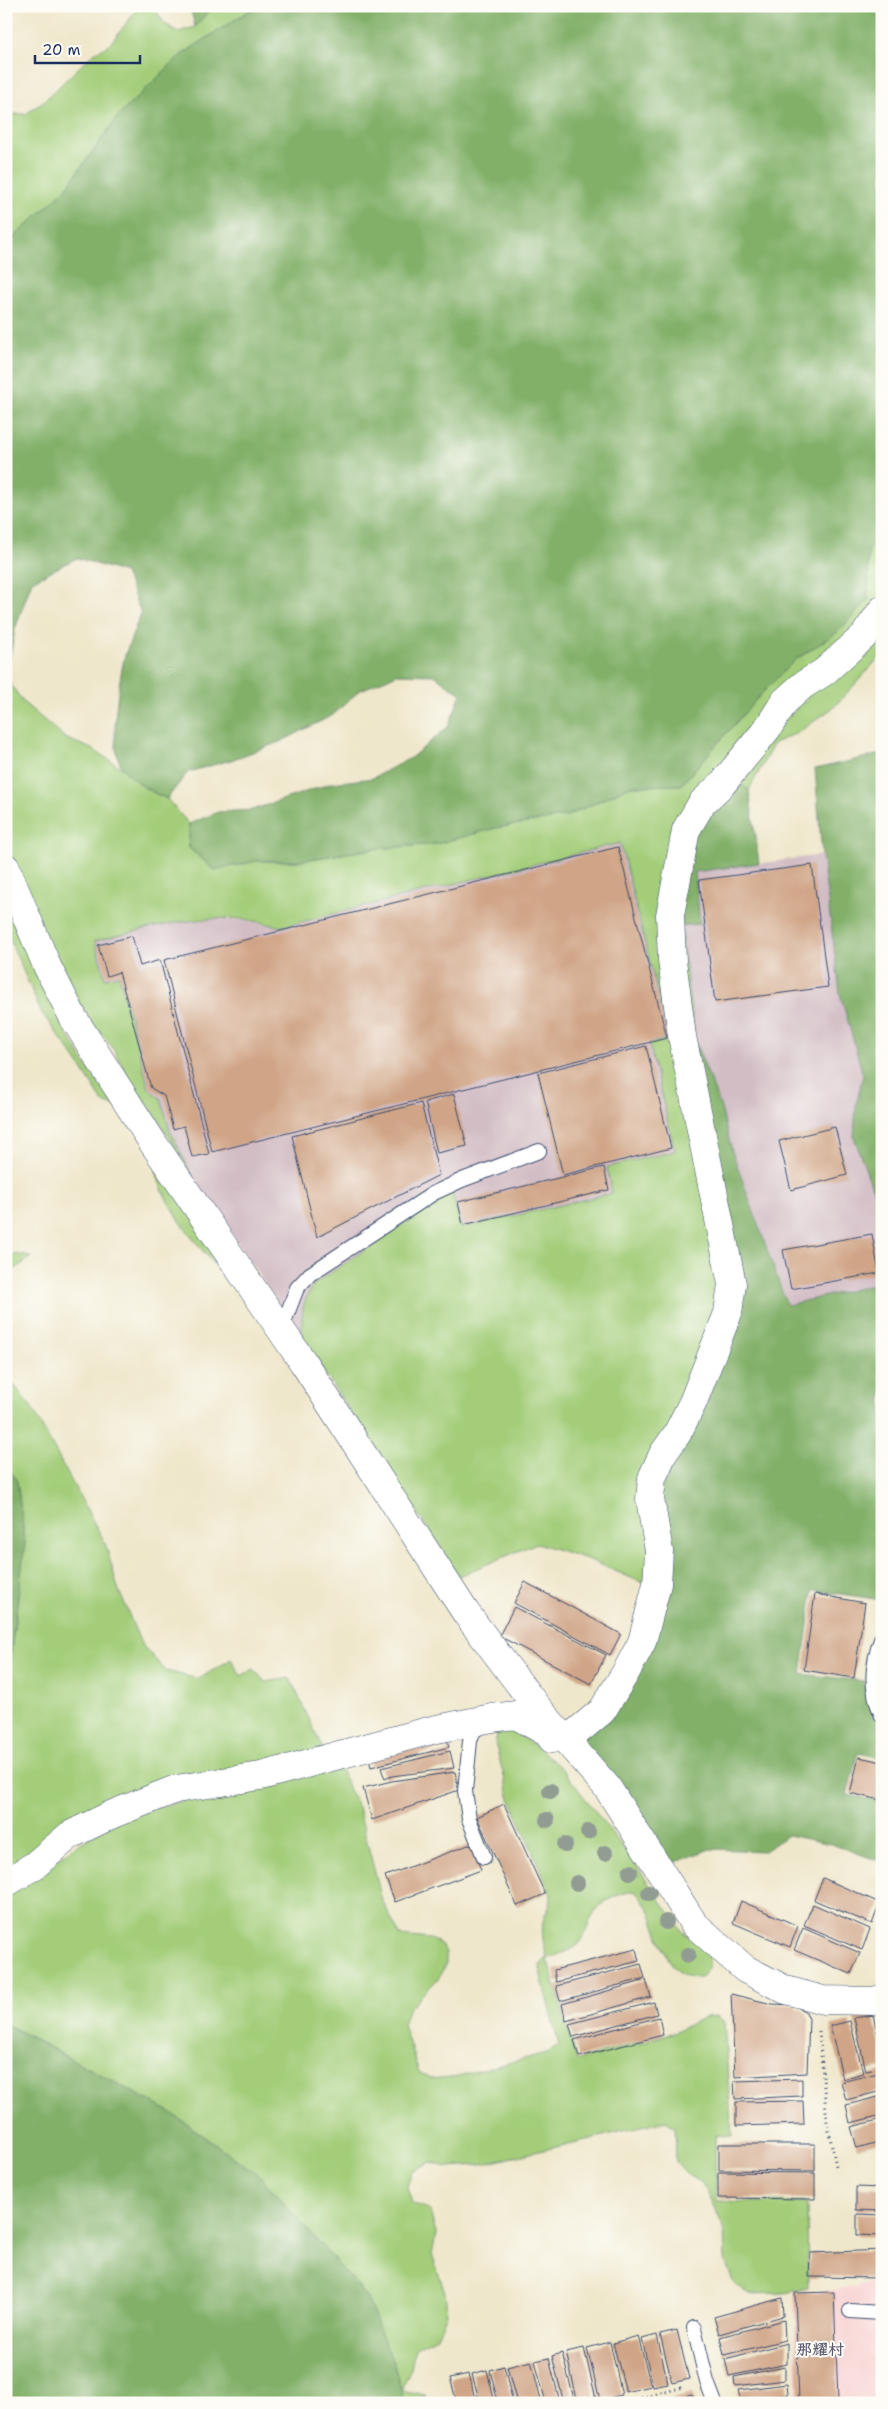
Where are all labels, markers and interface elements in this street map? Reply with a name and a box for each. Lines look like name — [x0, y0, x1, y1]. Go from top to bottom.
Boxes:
scale bar — [35, 32, 140, 64]
text: 20 m — [42, 40, 81, 60]
district label: 那耀村 — [796, 2339, 844, 2360]

